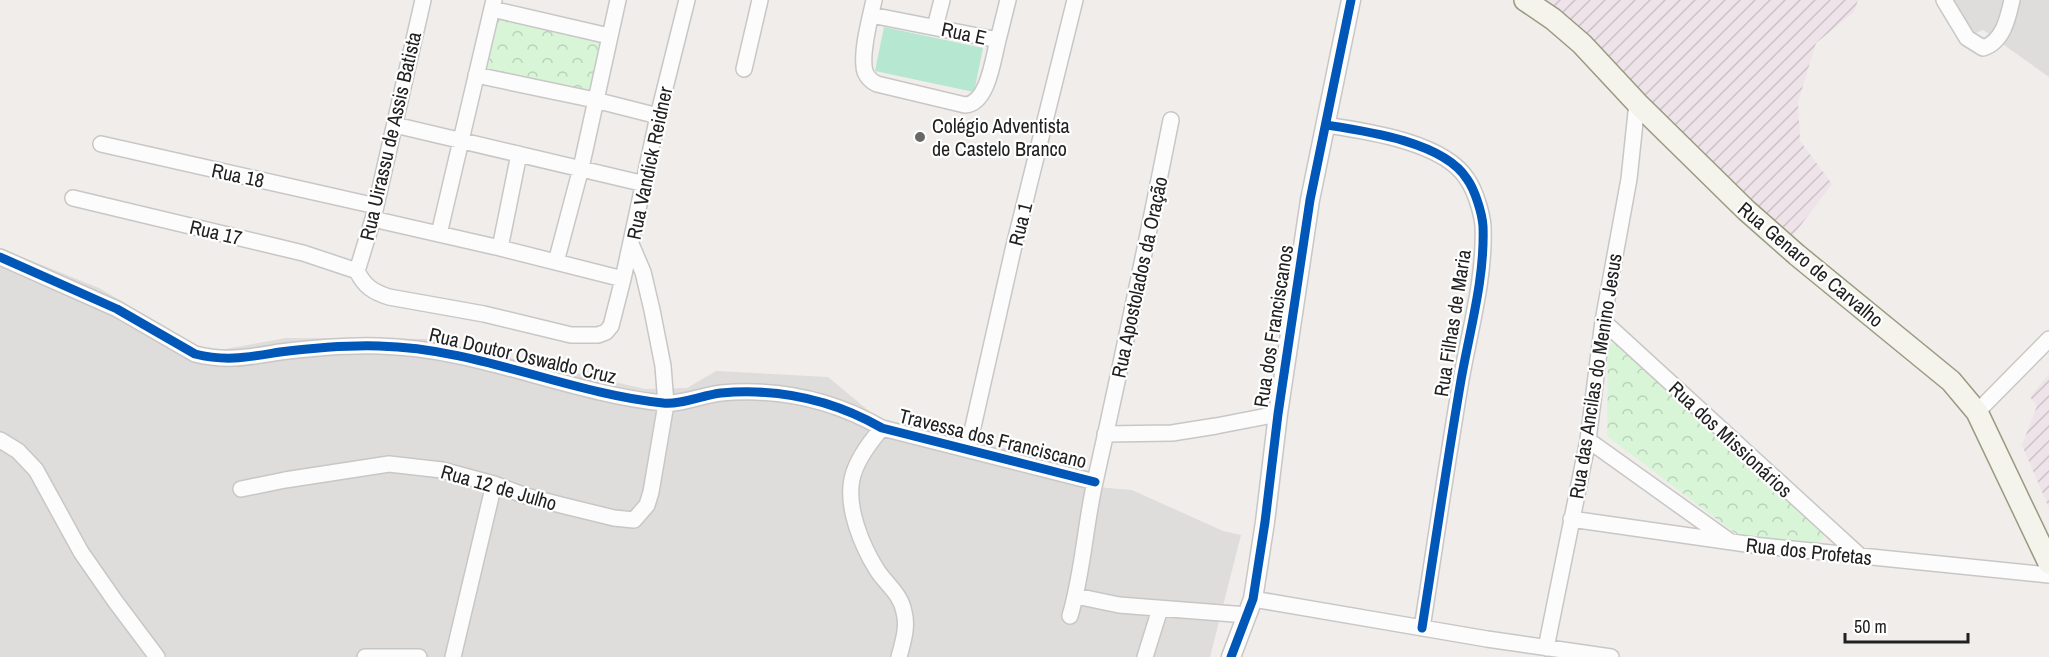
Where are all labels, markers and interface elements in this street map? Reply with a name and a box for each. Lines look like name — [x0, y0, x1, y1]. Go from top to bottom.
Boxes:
street label: Rua E — [939, 15, 989, 51]
street label: Rua Uirassu de Assis Batista — [353, 29, 427, 243]
street label: Rua Vandick Reidner — [620, 84, 678, 242]
place label: Colégio Adventista de Castelo Branco — [932, 112, 1070, 162]
marker: Colégio Adventista de Castelo Branco — [913, 130, 927, 144]
street label: Rua 18 — [209, 156, 267, 194]
street label: Rua Apostolados da Oração — [1104, 174, 1174, 380]
street label: Rua Genaro de Carvalho — [1732, 195, 1890, 333]
street label: Rua 1 — [1002, 200, 1038, 248]
street label: Rua 17 — [187, 213, 245, 251]
street label: Rua dos Franciscanos — [1247, 243, 1299, 409]
street label: Rua Filhas de Maria — [1427, 248, 1477, 398]
street label: Rua das Ancilas do Menino Jesus — [1562, 251, 1628, 501]
street label: Rua Doutor Oswaldo Cruz — [427, 320, 619, 390]
street label: Rua dos Missionários — [1663, 375, 1799, 503]
street label: Travessa dos Franciscano — [896, 402, 1090, 474]
street label: Rua 12 de Julho — [438, 458, 560, 516]
street label: Rua dos Profetas — [1745, 531, 1873, 571]
scale bar — [1845, 606, 1968, 644]
text: 50 m — [1854, 614, 1887, 639]

